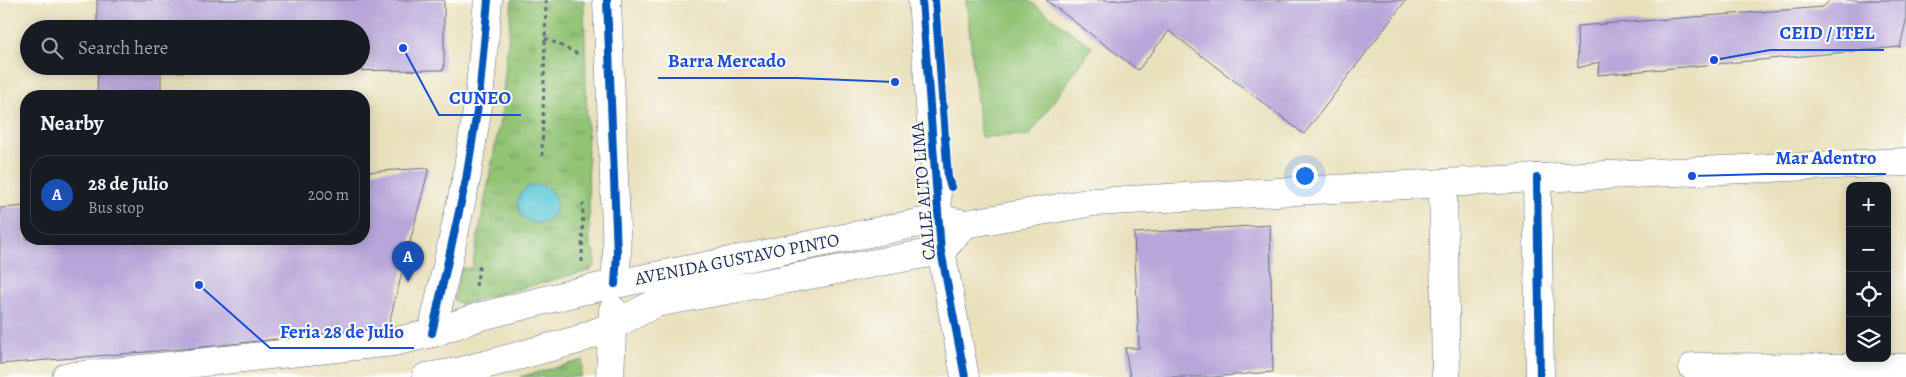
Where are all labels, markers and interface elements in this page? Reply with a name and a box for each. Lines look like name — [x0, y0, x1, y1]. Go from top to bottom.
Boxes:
callout: CEID / ITEL — [1770, 16, 1884, 50]
search box — [20, 20, 370, 75]
text: CEID / ITEL — [1780, 20, 1875, 46]
icon: search — [38, 34, 66, 62]
text: Search here — [78, 35, 168, 61]
callout: Barra Mercado — [658, 44, 797, 78]
text: Barra Mercado — [668, 48, 786, 74]
callout: CUNEO — [439, 81, 521, 115]
text: CUNEO — [449, 85, 511, 111]
text: Nearby — [40, 109, 103, 137]
street label: CALLE ALTO LIMA — [905, 120, 941, 261]
callout: Mar Adentro — [1765, 140, 1886, 174]
text: Mar Adentro — [1776, 145, 1877, 171]
your location — [1292, 163, 1318, 189]
text: 28 de Julio — [88, 171, 169, 197]
map controls — [1846, 182, 1891, 362]
button: + — [1846, 182, 1891, 227]
text: A — [52, 184, 62, 206]
text: 200 m — [308, 184, 349, 206]
text: Bus stop — [88, 197, 144, 219]
street label: AVENIDA GUSTAVO PINTO — [632, 227, 841, 291]
button: − — [1846, 227, 1891, 272]
pin: A — [392, 241, 424, 282]
button: locate — [1846, 272, 1891, 317]
callout: Feria 28 de Julio — [270, 314, 414, 348]
button: layers — [1846, 317, 1891, 362]
text: Feria 28 de Julio — [280, 319, 404, 345]

